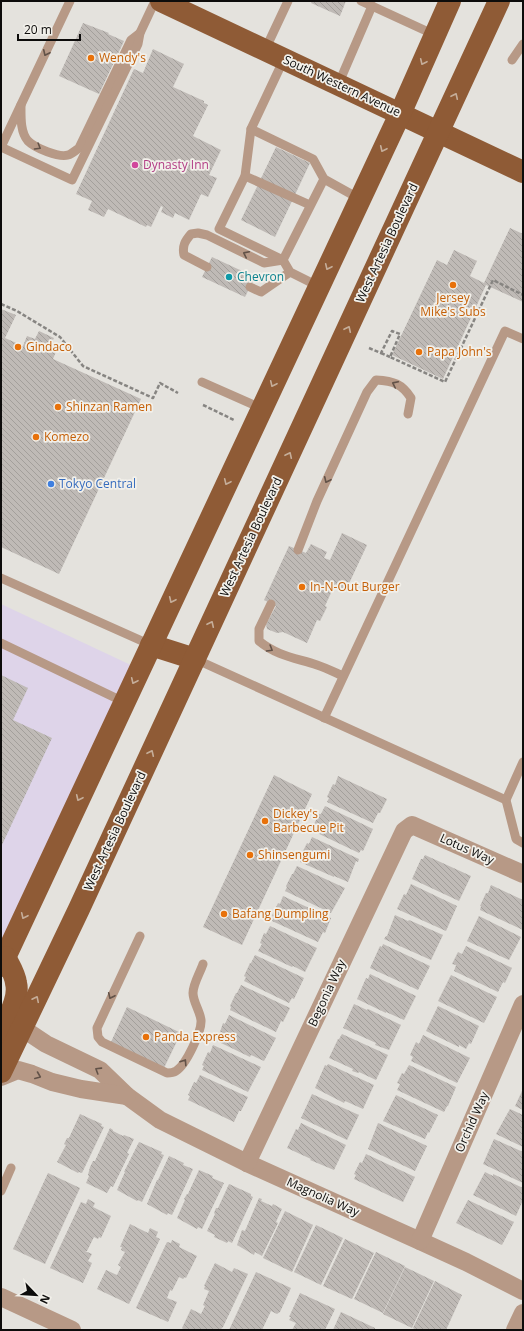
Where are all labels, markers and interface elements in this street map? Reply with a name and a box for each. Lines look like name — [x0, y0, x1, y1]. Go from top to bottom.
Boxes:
scale bar — [18, 16, 80, 42]
text: 20 m — [24, 21, 52, 38]
one-way arrow — [43, 49, 51, 56]
place label: Wendy's — [99, 49, 146, 66]
street label: South Western Avenue — [281, 51, 404, 120]
marker: Wendy's — [86, 53, 96, 63]
one-way arrow — [420, 58, 428, 66]
one-way arrow — [450, 93, 458, 101]
one-way arrow — [34, 143, 41, 150]
one-way arrow — [380, 145, 388, 152]
place label: Dynasty Inn — [143, 156, 209, 173]
marker: Dynasty Inn — [130, 160, 140, 170]
street label: West Artesia Boulevard — [351, 180, 422, 305]
one-way arrow — [243, 251, 250, 259]
one-way arrow — [325, 262, 333, 270]
place label: Chevron — [237, 268, 284, 285]
marker: Chevron — [224, 272, 234, 282]
marker: Jersey Mike's Subs — [448, 280, 458, 290]
place label: Jersey Mike's Subs — [420, 289, 486, 320]
one-way arrow — [343, 326, 351, 333]
place label: Gindaco — [26, 338, 72, 355]
marker: Gindaco — [13, 342, 23, 352]
place label: Papa John's — [427, 343, 492, 360]
marker: Papa John's — [414, 347, 424, 357]
one-way arrow — [270, 380, 278, 388]
one-way arrow — [391, 381, 399, 389]
place label: Shinzan Ramen — [66, 398, 152, 415]
marker: Shinzan Ramen — [53, 402, 63, 412]
place label: Komezo — [44, 428, 89, 445]
marker: Komezo — [31, 432, 41, 442]
one-way arrow — [284, 452, 292, 459]
street label: West Artesia Boulevard — [215, 474, 286, 599]
place label: Tokyo Central — [59, 475, 136, 492]
one-way arrow — [324, 475, 332, 483]
one-way arrow — [224, 477, 232, 485]
marker: Tokyo Central — [46, 479, 56, 489]
place label: In-N-Out Burger — [310, 578, 400, 595]
marker: In-N-Out Burger — [297, 582, 307, 592]
one-way arrow — [169, 595, 177, 603]
one-way arrow — [206, 621, 214, 628]
one-way arrow — [266, 644, 273, 651]
one-way arrow — [131, 676, 139, 684]
one-way arrow — [146, 750, 154, 758]
street label: West Artesia Boulevard — [79, 768, 150, 893]
one-way arrow — [76, 794, 84, 802]
place label: Dickey's Barbecue Pit — [273, 805, 344, 836]
marker: Dickey's Barbecue Pit — [260, 816, 270, 826]
street label: Lotus Way — [437, 829, 498, 868]
place label: Shinsengumi — [258, 846, 330, 863]
marker: Shinsengumi — [245, 850, 255, 860]
place label: Bafang Dumpling — [232, 905, 329, 922]
marker: Bafang Dumpling — [219, 909, 229, 919]
one-way arrow — [21, 912, 29, 920]
street label: Begonia Way — [304, 956, 350, 1029]
one-way arrow — [108, 992, 116, 999]
one-way arrow — [31, 996, 39, 1003]
place label: Panda Express — [154, 1028, 236, 1045]
marker: Panda Express — [141, 1032, 151, 1042]
one-way arrow — [179, 1059, 186, 1066]
one-way arrow — [95, 1068, 102, 1075]
one-way arrow — [34, 1072, 41, 1080]
street label: Orchid Way — [451, 1088, 493, 1155]
street label: Magnolia Way — [284, 1173, 363, 1221]
north arrow — [16, 1275, 56, 1315]
text: N — [37, 1292, 54, 1307]

